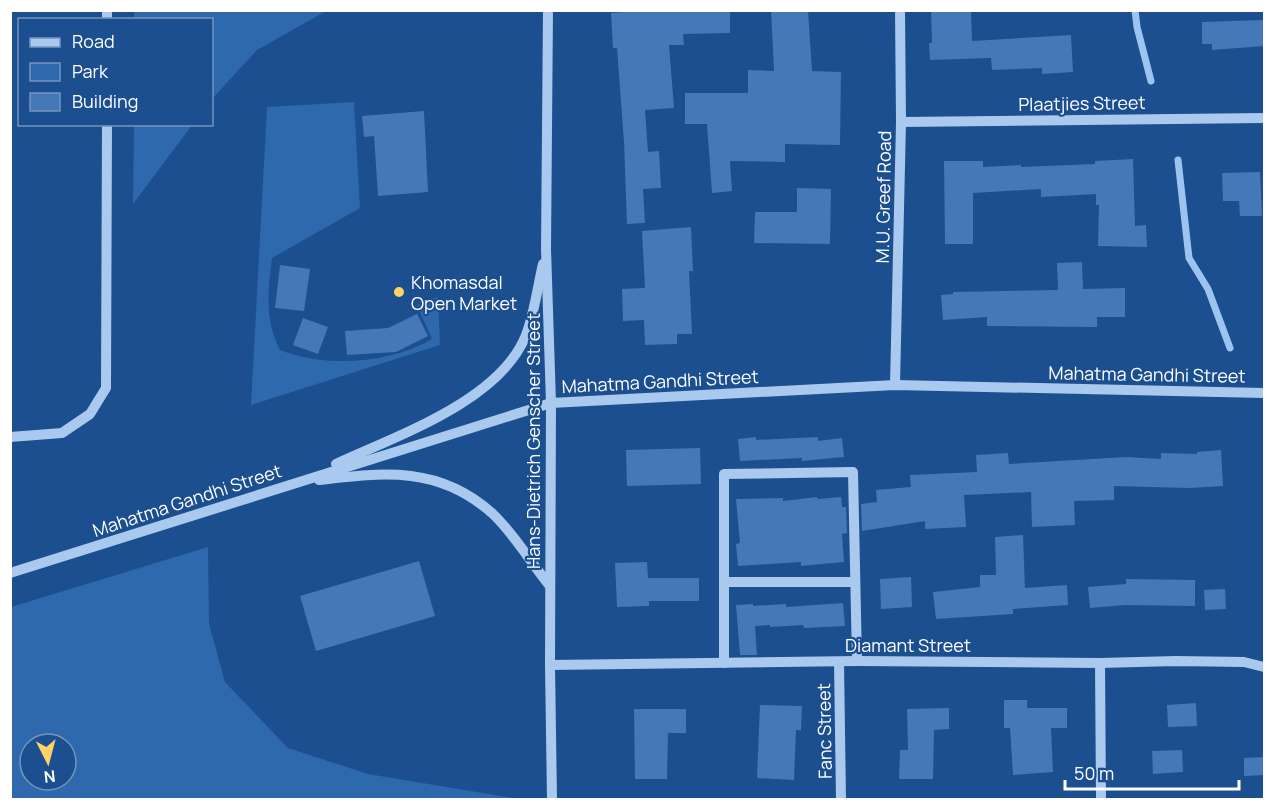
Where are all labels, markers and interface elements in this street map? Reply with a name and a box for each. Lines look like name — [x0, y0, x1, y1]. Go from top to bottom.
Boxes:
legend — [18, 18, 213, 126]
text: Road — [72, 29, 115, 53]
text: Park — [72, 59, 109, 83]
text: Building — [72, 89, 138, 113]
street label: Plaatjies Street — [1018, 90, 1146, 116]
street label: M.U. Greef Road — [870, 130, 896, 264]
place label: Khomasdal Open Market — [411, 270, 517, 315]
marker: Khomasdal Open Market — [392, 285, 406, 299]
street label: Hans-Dietrich Genscher Street — [521, 313, 545, 569]
street label: Mahatma Gandhi Street — [1048, 360, 1246, 388]
street label: Mahatma Gandhi Street — [561, 364, 759, 398]
street label: Mahatma Gandhi Street — [89, 458, 285, 542]
street label: Diamant Street — [845, 633, 971, 657]
street label: Fanc Street — [811, 683, 837, 779]
north arrow — [18, 732, 78, 792]
scale bar — [1065, 753, 1239, 791]
text: 50 m — [1074, 761, 1114, 785]
text: N — [43, 765, 56, 788]

